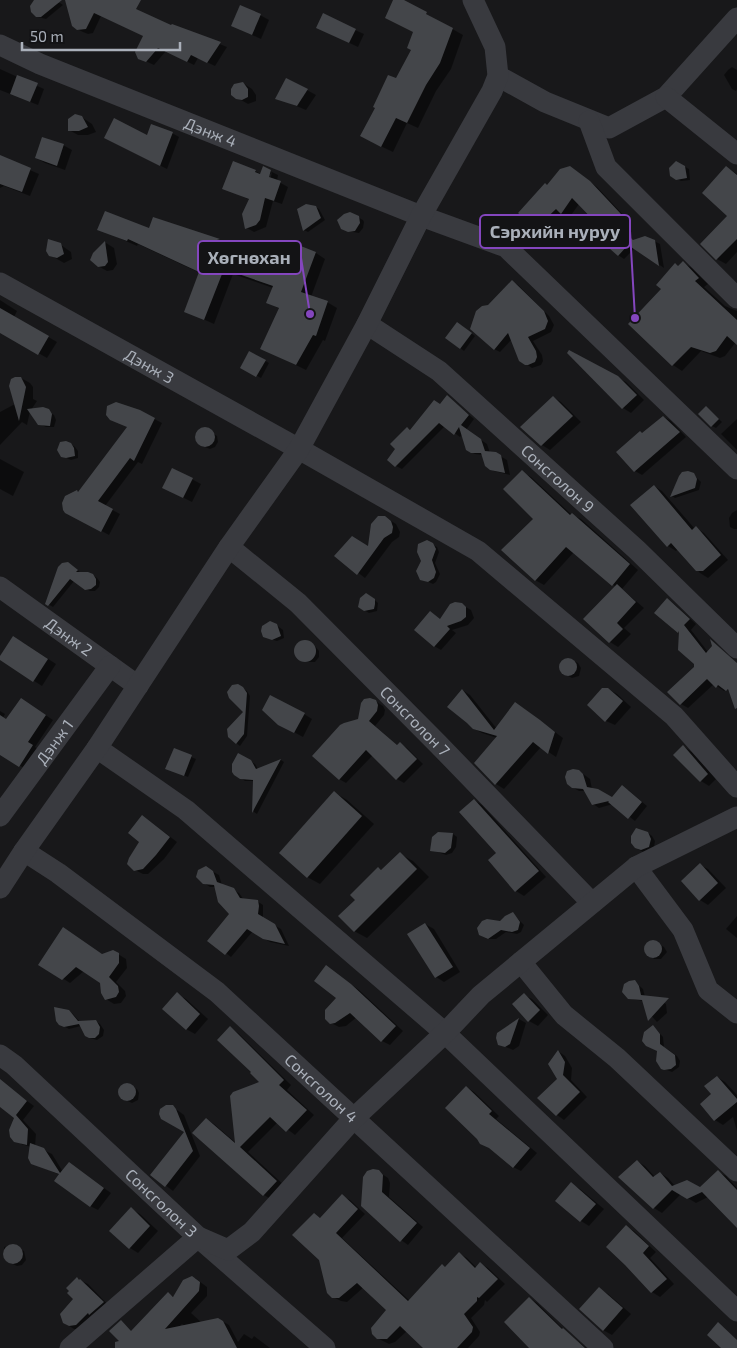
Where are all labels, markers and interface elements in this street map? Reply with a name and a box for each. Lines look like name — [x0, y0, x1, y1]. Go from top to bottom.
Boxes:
scale bar — [22, 20, 180, 52]
text: 50 m — [30, 27, 64, 45]
street label: Дэнж 4 — [182, 113, 240, 151]
callout: Сэрхийн нуруу — [480, 215, 630, 248]
text: Сэрхийн нуруу — [490, 220, 621, 242]
callout: Хөгнөхан — [198, 241, 301, 274]
text: Хөгнөхан — [207, 246, 291, 268]
street label: Дэнж 3 — [122, 344, 178, 387]
street label: Сонсголон 9 — [518, 440, 598, 516]
street label: Дэнж 2 — [42, 613, 97, 660]
street label: Сонсголон 7 — [377, 682, 454, 759]
street label: Дэнж 1 — [31, 715, 77, 768]
street label: Сонсголон 4 — [281, 1050, 362, 1126]
street label: Сонсголон 3 — [122, 1164, 202, 1241]

